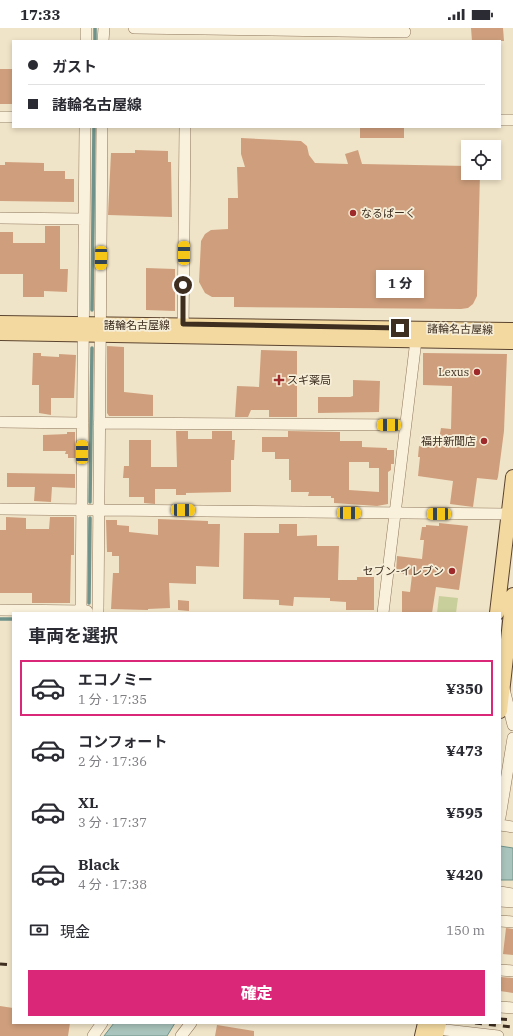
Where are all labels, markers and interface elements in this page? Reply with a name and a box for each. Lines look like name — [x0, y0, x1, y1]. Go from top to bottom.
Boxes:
text: 17:33 — [20, 5, 61, 24]
text: ガスト — [52, 57, 97, 76]
text: 諸輪名古屋線 — [52, 95, 142, 114]
map controls — [461, 140, 501, 180]
button: locate — [461, 140, 501, 180]
place label: なるぱーく — [361, 206, 416, 220]
marker: なるぱーく — [348, 208, 358, 218]
car — [178, 241, 190, 265]
car — [95, 246, 107, 270]
callout: 1 分 — [376, 270, 424, 298]
text: 1 分 — [388, 275, 412, 292]
route start — [174, 276, 192, 294]
street label: 諸輪名古屋線 — [104, 318, 170, 332]
route end — [391, 319, 409, 337]
street label: 諸輪名古屋線 — [427, 321, 493, 337]
place label: Lexus — [438, 365, 469, 379]
marker: Lexus — [472, 367, 482, 377]
place label: スギ薬局 — [287, 373, 331, 387]
marker: スギ薬局 — [274, 375, 284, 385]
car — [377, 419, 401, 431]
place label: 福井新聞店 — [421, 434, 476, 448]
marker: 福井新聞店 — [479, 436, 489, 446]
car — [76, 440, 88, 464]
car — [171, 504, 195, 516]
car — [337, 507, 361, 519]
car — [427, 508, 451, 520]
place label: セブン-イレブン — [363, 564, 444, 578]
marker: セブン-イレブン — [447, 566, 457, 576]
text: 車両を選択 — [28, 624, 118, 647]
icon: car — [30, 670, 66, 706]
text: エコノミー — [78, 670, 153, 689]
text: ¥350 — [446, 679, 483, 698]
text: 1 分 · 17:35 — [78, 691, 147, 708]
icon: car — [30, 732, 66, 768]
text: コンフォート — [78, 732, 168, 751]
text: ¥473 — [446, 741, 483, 760]
text: 2 分 · 17:36 — [78, 753, 147, 770]
text: XL — [78, 793, 98, 812]
icon: car — [30, 794, 66, 830]
text: ¥595 — [446, 803, 483, 822]
text: 3 分 · 17:37 — [78, 814, 147, 831]
text: Black — [78, 855, 119, 874]
icon: car — [30, 856, 66, 892]
text: ¥420 — [446, 865, 483, 884]
text: 4 分 · 17:38 — [78, 876, 147, 893]
icon: cash — [28, 919, 50, 941]
text: 現金 — [60, 922, 90, 941]
text: 150 m — [446, 922, 485, 939]
button: 確定 — [28, 970, 485, 1016]

